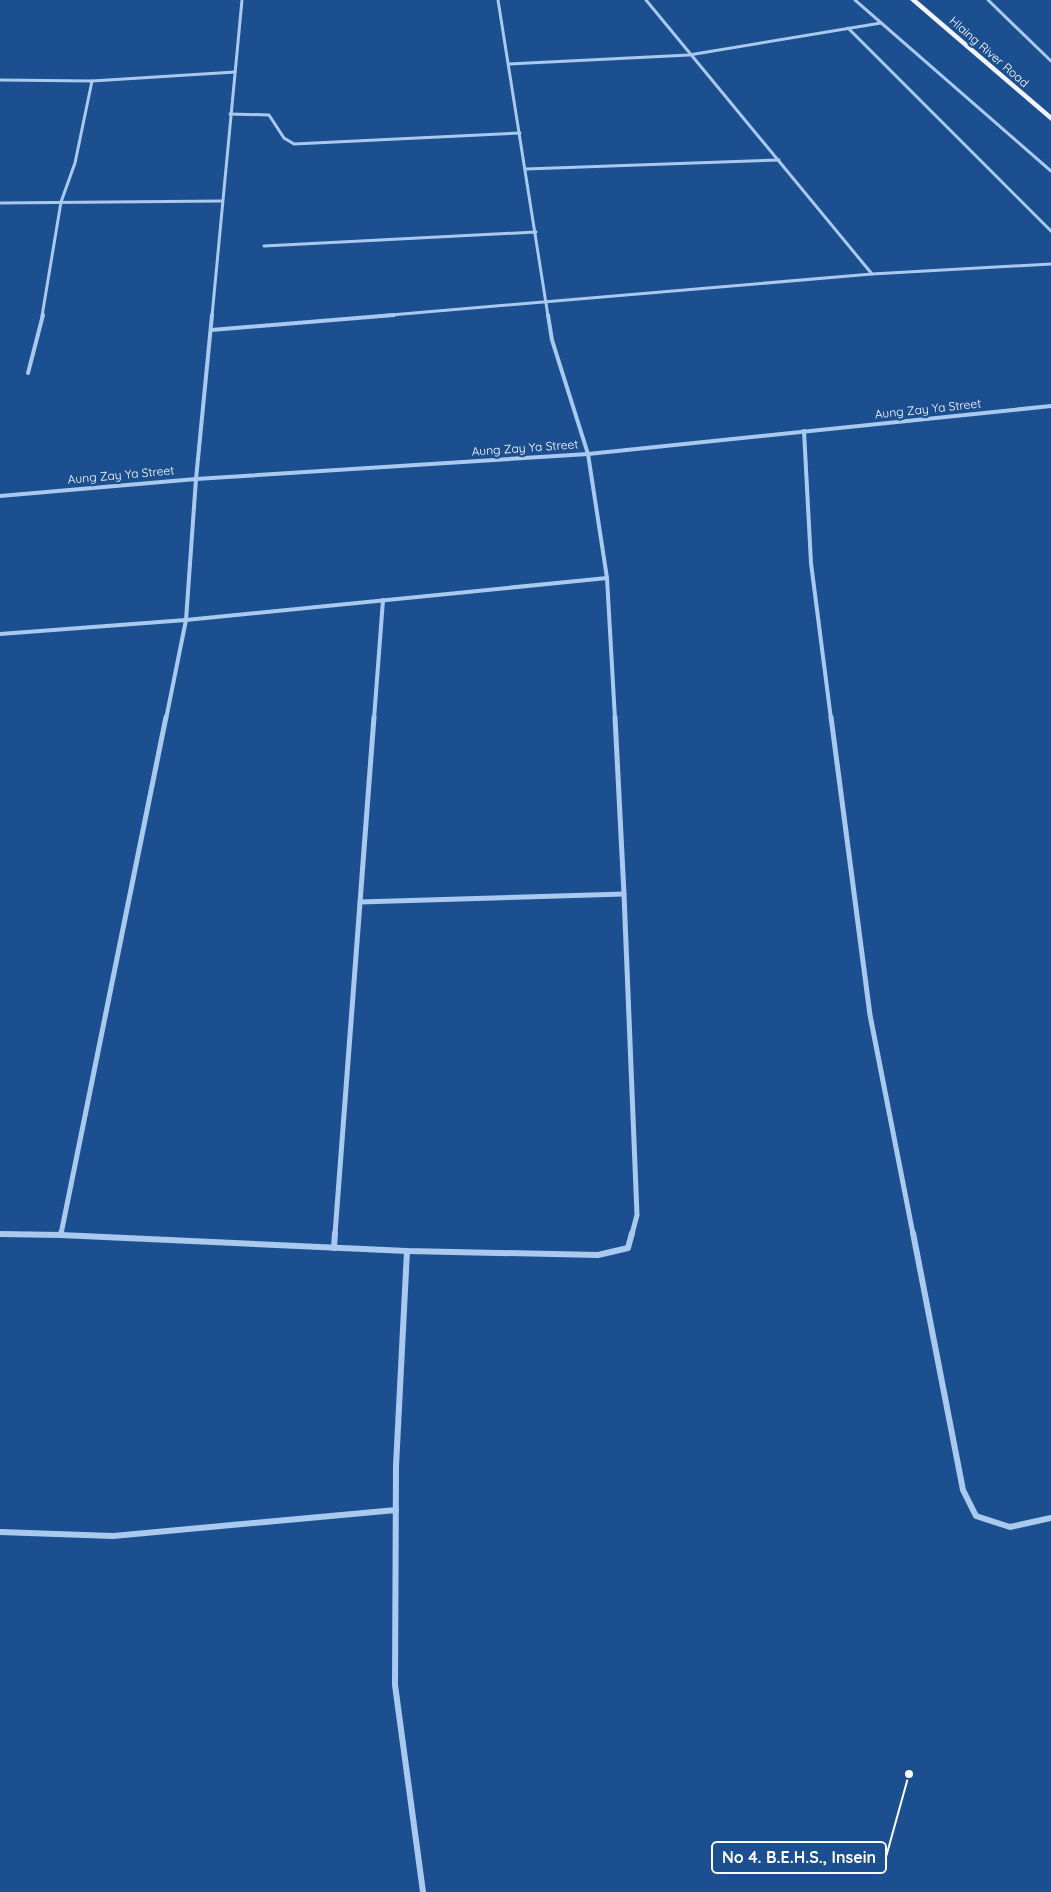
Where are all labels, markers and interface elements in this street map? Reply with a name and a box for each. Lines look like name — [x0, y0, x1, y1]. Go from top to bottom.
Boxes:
street label: Hlaing River Road — [947, 13, 1032, 90]
street label: Aung Zay Ya Street — [874, 395, 982, 422]
street label: Aung Zay Ya Street — [471, 436, 579, 459]
street label: Aung Zay Ya Street — [67, 462, 175, 487]
callout: No 4. B.E.H.S., Insein — [712, 1842, 886, 1873]
text: No 4. B.E.H.S., Insein — [722, 1847, 876, 1867]

